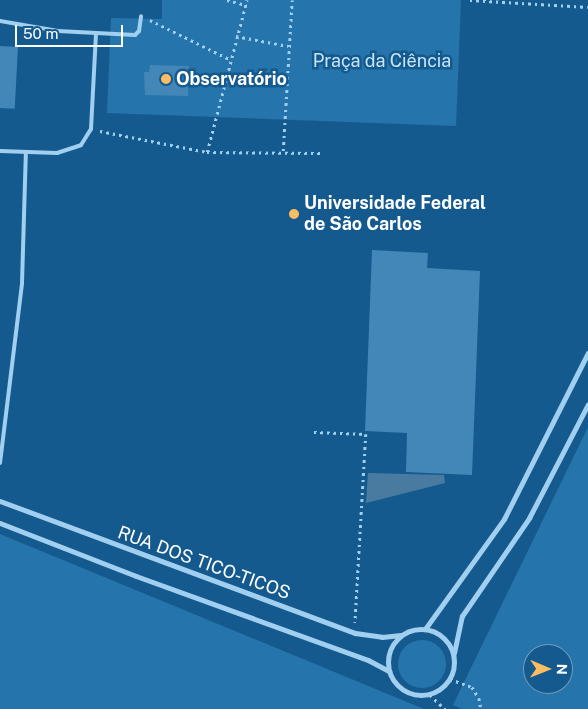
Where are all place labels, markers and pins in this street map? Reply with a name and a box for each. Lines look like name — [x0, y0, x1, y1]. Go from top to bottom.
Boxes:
place label: Observatório — [176, 68, 287, 90]
marker: Observatório — [160, 73, 172, 85]
place label: Universidade Federal de São Carlos — [304, 193, 486, 235]
marker: Universidade Federal de São Carlos — [288, 208, 300, 220]

